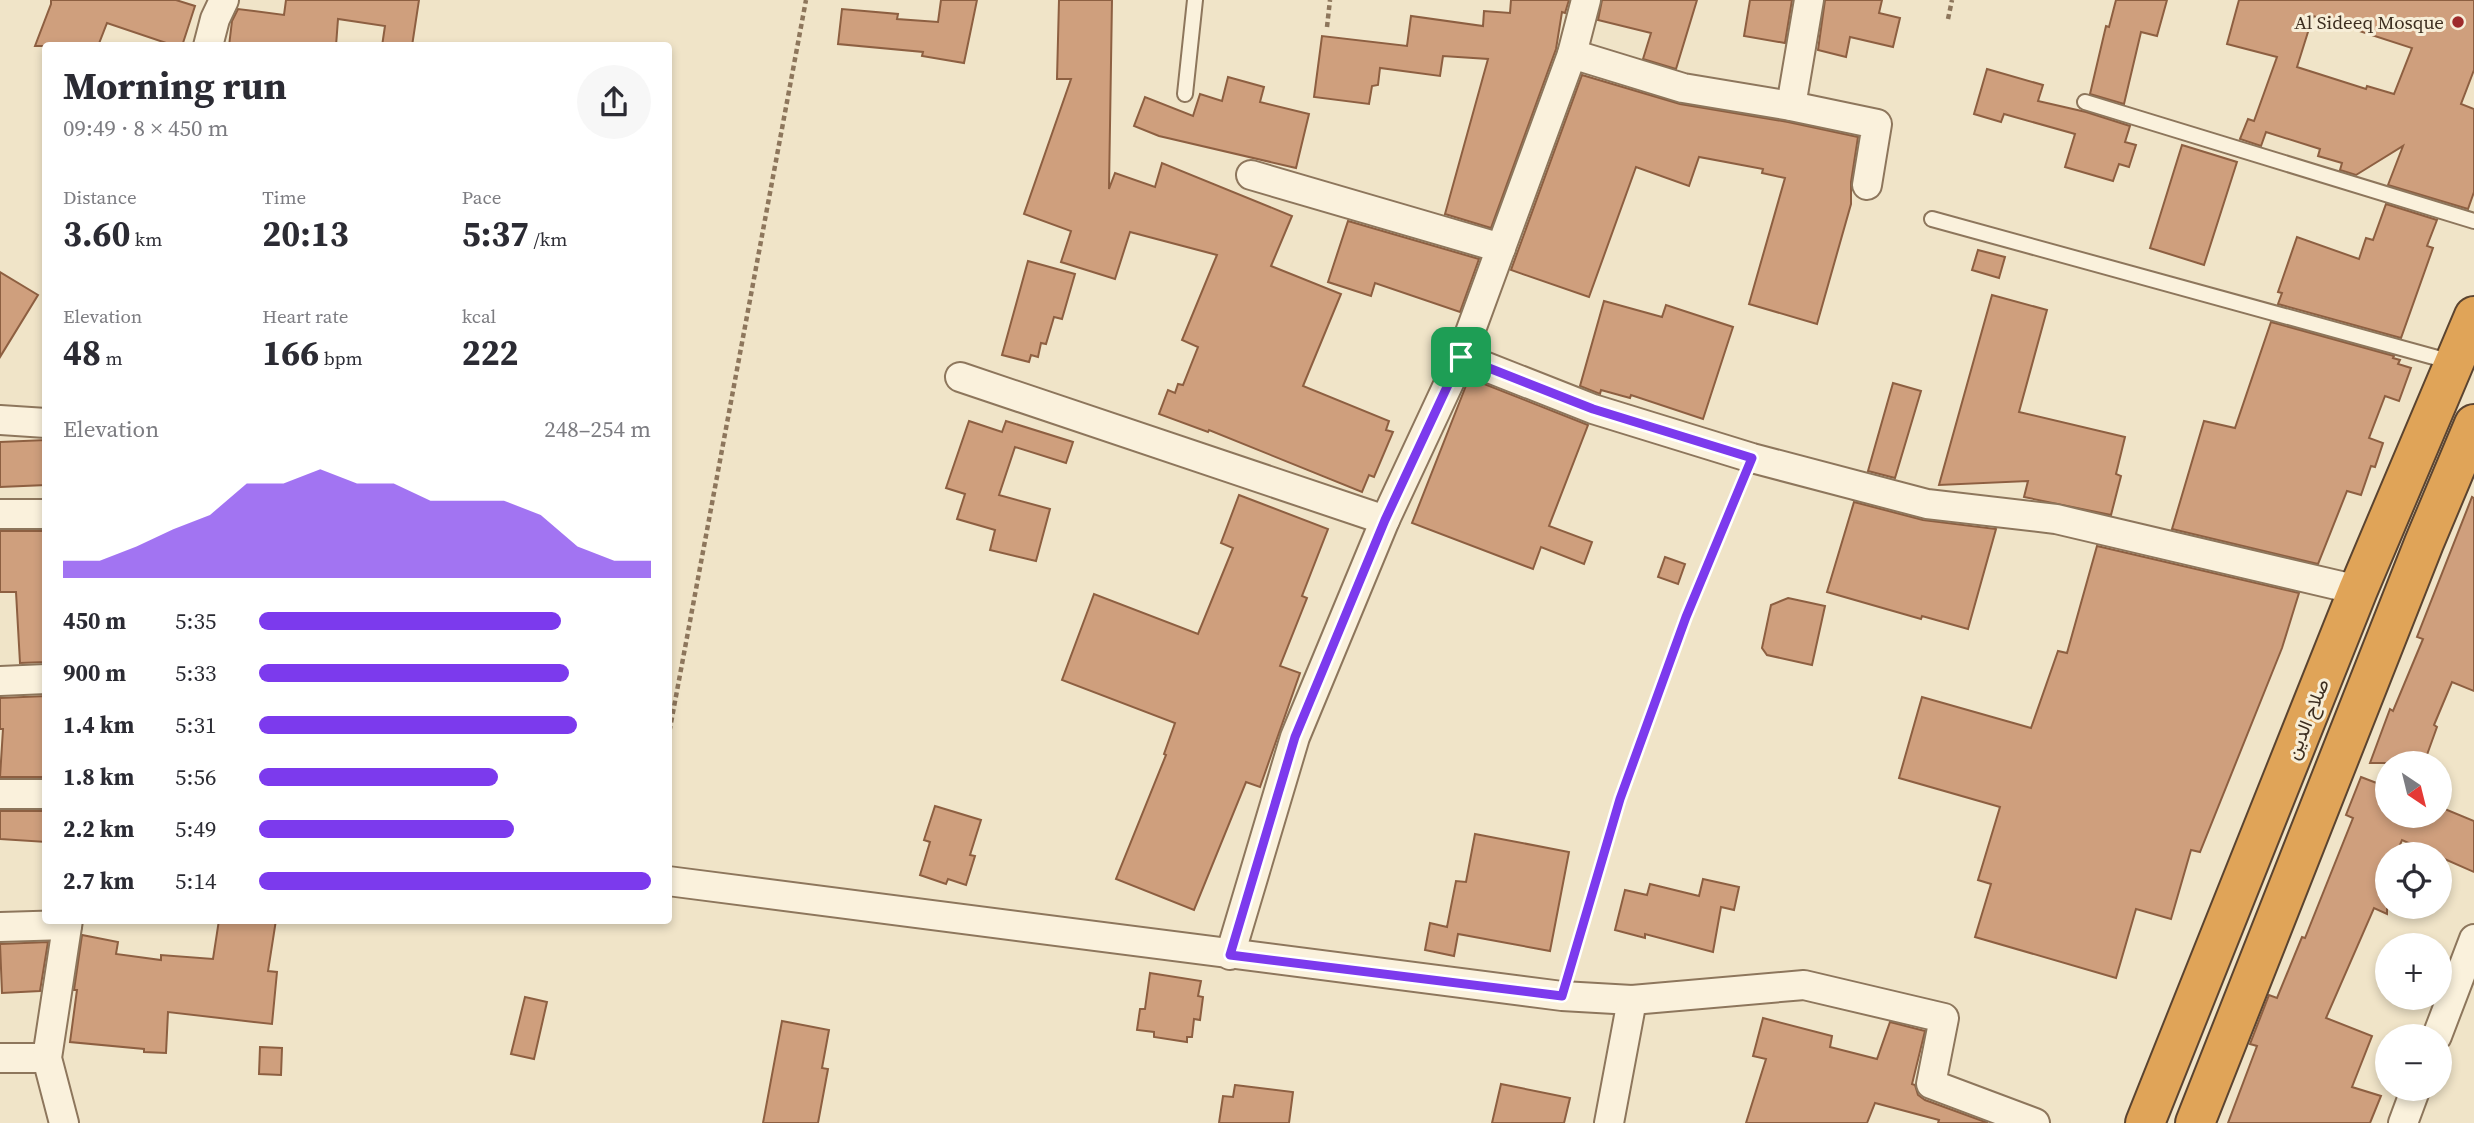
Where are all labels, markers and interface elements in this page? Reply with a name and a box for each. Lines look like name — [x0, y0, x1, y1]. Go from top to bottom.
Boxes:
place label: Al Sideeq Mosque — [2294, 9, 2444, 35]
marker: Al Sideeq Mosque — [2450, 14, 2466, 30]
text: Morning run — [63, 60, 287, 112]
button: share — [577, 65, 651, 139]
text: 09:49 · 8 × 450 m — [63, 112, 229, 144]
text: Distance — [63, 184, 137, 210]
text: Time — [262, 184, 306, 210]
text: Pace — [462, 184, 501, 210]
text: 3.60 — [63, 210, 130, 258]
text: 20:13 — [262, 210, 349, 258]
text: 5:37 — [462, 210, 529, 258]
text: km — [130, 226, 162, 252]
text: /km — [529, 226, 567, 252]
text: Elevation — [63, 303, 142, 329]
text: Heart rate — [262, 303, 348, 329]
text: kcal — [462, 303, 496, 329]
pin — [1431, 327, 1491, 387]
text: 48 — [63, 329, 101, 377]
text: 166 — [262, 329, 319, 377]
text: 222 — [462, 329, 519, 377]
icon: arrive — [1442, 338, 1480, 376]
text: m — [101, 345, 123, 371]
text: bpm — [319, 345, 363, 371]
text: Elevation — [63, 413, 159, 445]
text: 248–254 m — [544, 413, 651, 445]
text: 450 m — [63, 605, 126, 637]
text: 5:35 — [175, 605, 216, 637]
text: 900 m — [63, 657, 126, 689]
text: 5:33 — [175, 657, 216, 689]
street label: صلاح الدين — [2279, 675, 2335, 763]
text: 1.4 km — [63, 709, 134, 741]
text: 5:31 — [175, 709, 216, 741]
north arrow — [2375, 751, 2452, 828]
map controls — [2375, 751, 2452, 1101]
text: 1.8 km — [63, 761, 134, 793]
text: 5:56 — [175, 761, 216, 793]
text: 2.2 km — [63, 813, 134, 845]
text: 5:49 — [175, 813, 216, 845]
button: locate — [2375, 842, 2452, 919]
text: 2.7 km — [63, 865, 134, 897]
text: 5:14 — [175, 865, 216, 897]
button: + — [2375, 933, 2452, 1010]
button: − — [2375, 1024, 2452, 1101]

